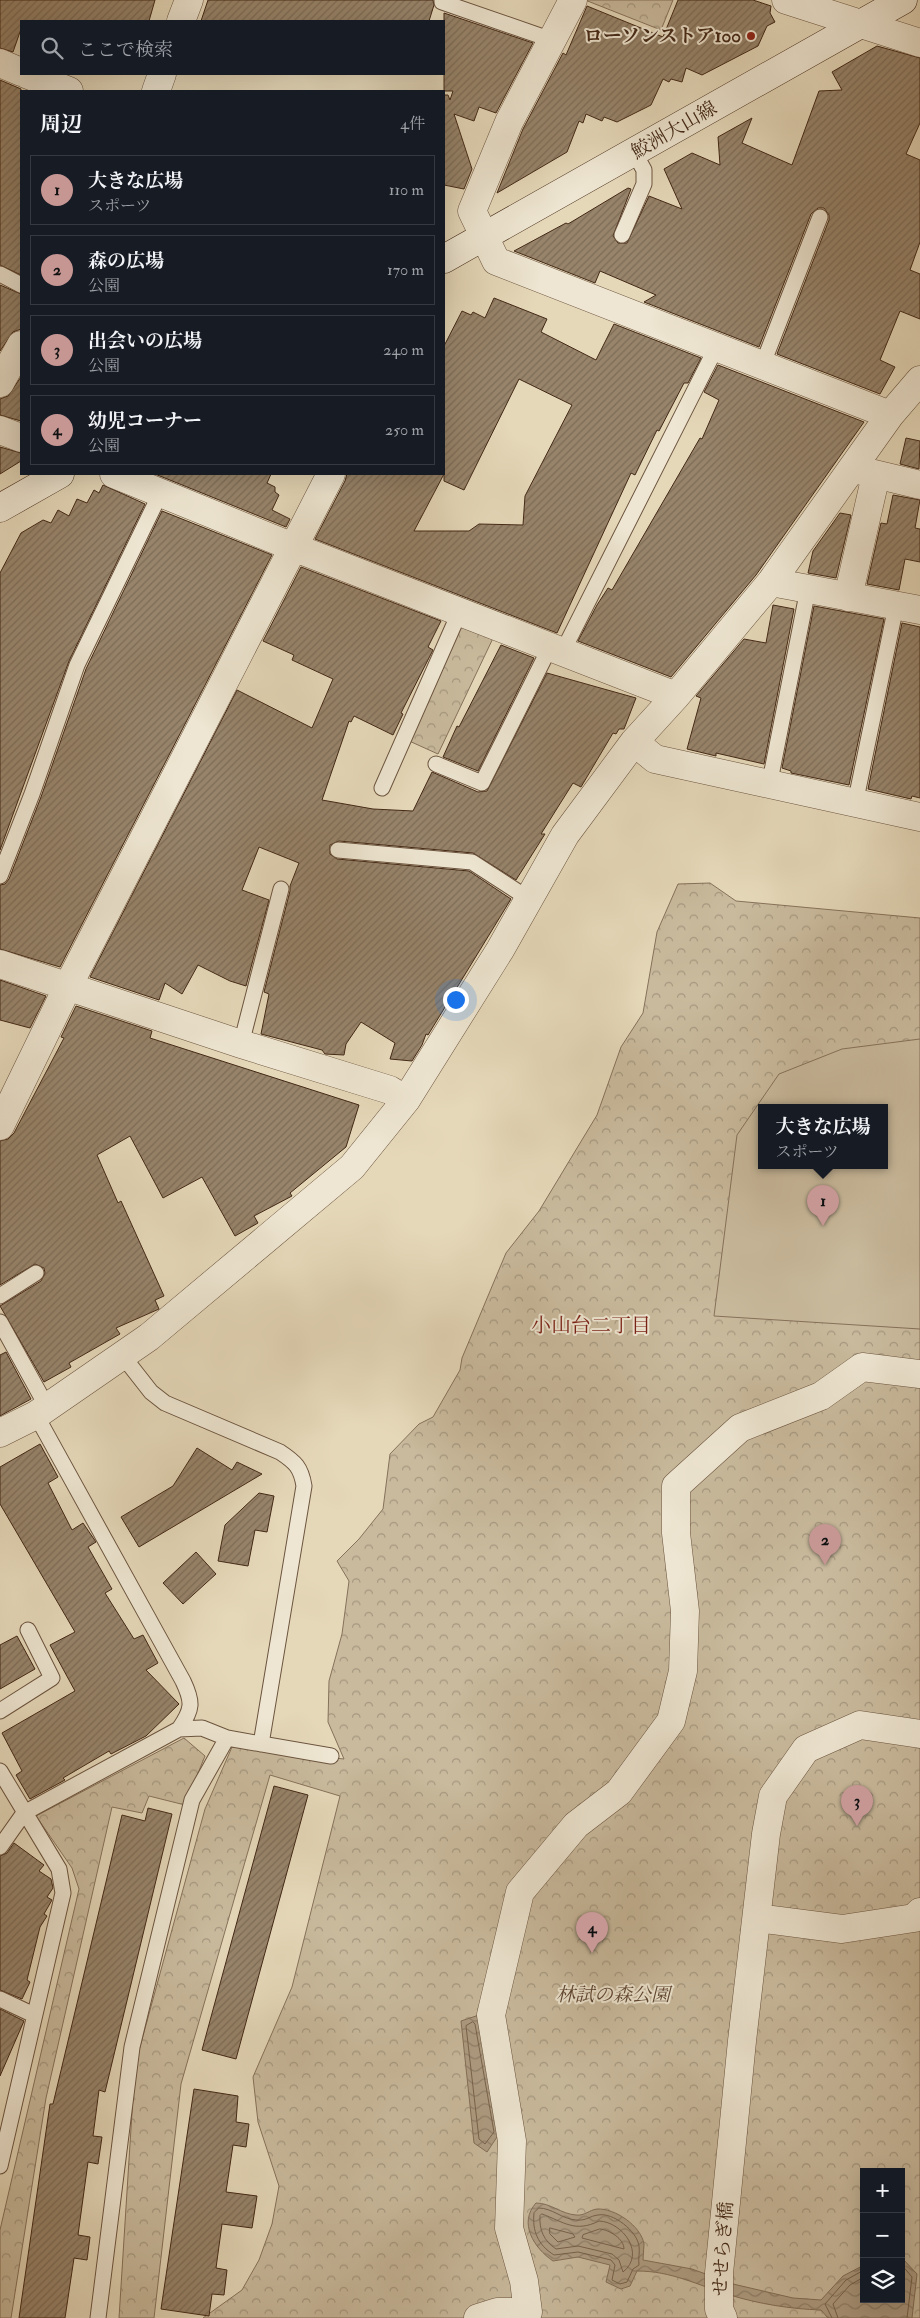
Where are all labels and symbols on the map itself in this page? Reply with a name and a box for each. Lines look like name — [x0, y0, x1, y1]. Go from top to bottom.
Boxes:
place label: ローソンストア100 — [584, 24, 741, 48]
marker: ローソンストア100 — [745, 30, 757, 42]
street label: 鮫洲大山線 — [627, 96, 721, 164]
your location — [443, 987, 469, 1013]
pin: 1 — [807, 1185, 839, 1226]
district label: 小山台二丁目 — [531, 1313, 651, 1338]
pin: 2 — [809, 1524, 841, 1565]
pin: 3 — [841, 1785, 873, 1826]
pin: 4 — [576, 1912, 608, 1953]
park label: 林試の森公園 — [556, 1983, 673, 2007]
street label: せせらぎ橋 — [708, 2201, 738, 2297]

